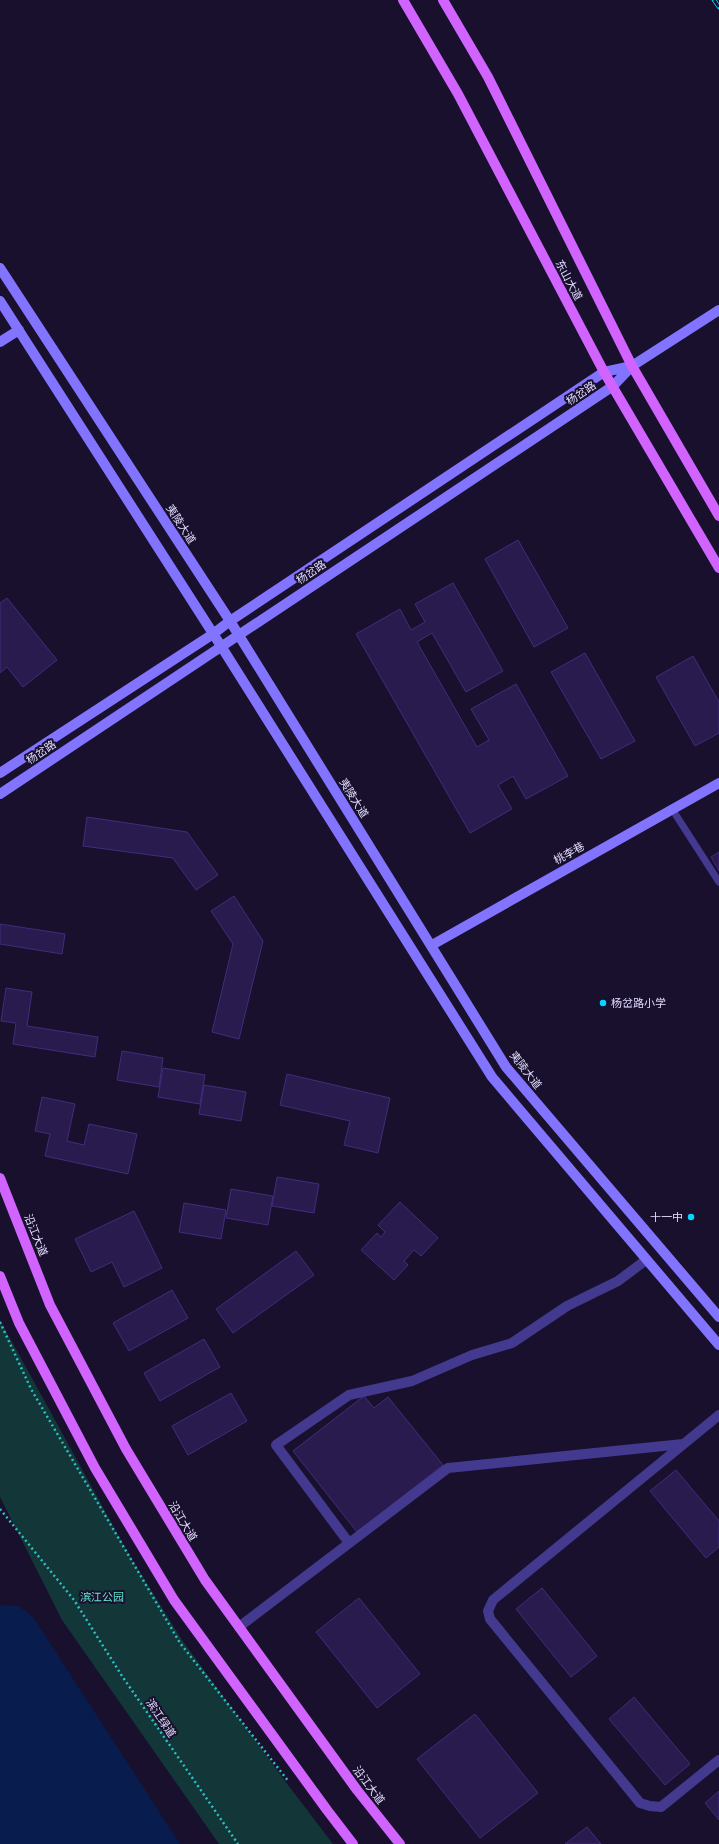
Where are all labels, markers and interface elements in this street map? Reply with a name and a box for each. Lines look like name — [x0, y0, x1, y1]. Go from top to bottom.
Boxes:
street label: 东山大道 — [553, 258, 585, 302]
street label: 杨岔路 — [564, 379, 598, 407]
street label: 夷陵大道 — [164, 502, 198, 546]
street label: 杨岔路 — [294, 558, 328, 586]
street label: 杨岔路 — [24, 738, 58, 766]
street label: 夷陵大道 — [337, 776, 371, 820]
street label: 桃李巷 — [552, 840, 586, 866]
place label: 杨岔路小学 — [611, 997, 666, 1009]
marker: 杨岔路小学 — [598, 998, 608, 1008]
street label: 夷陵大道 — [508, 1049, 544, 1091]
place label: 十一中 — [650, 1211, 683, 1223]
street label: 沿江大道 — [22, 1212, 50, 1258]
marker: 十一中 — [686, 1212, 696, 1222]
street label: 沿江大道 — [167, 1499, 199, 1543]
park label: 滨江公园 — [80, 1591, 124, 1603]
street label: 滨江绿道 — [144, 1696, 178, 1740]
street label: 沿江大道 — [351, 1764, 387, 1806]

